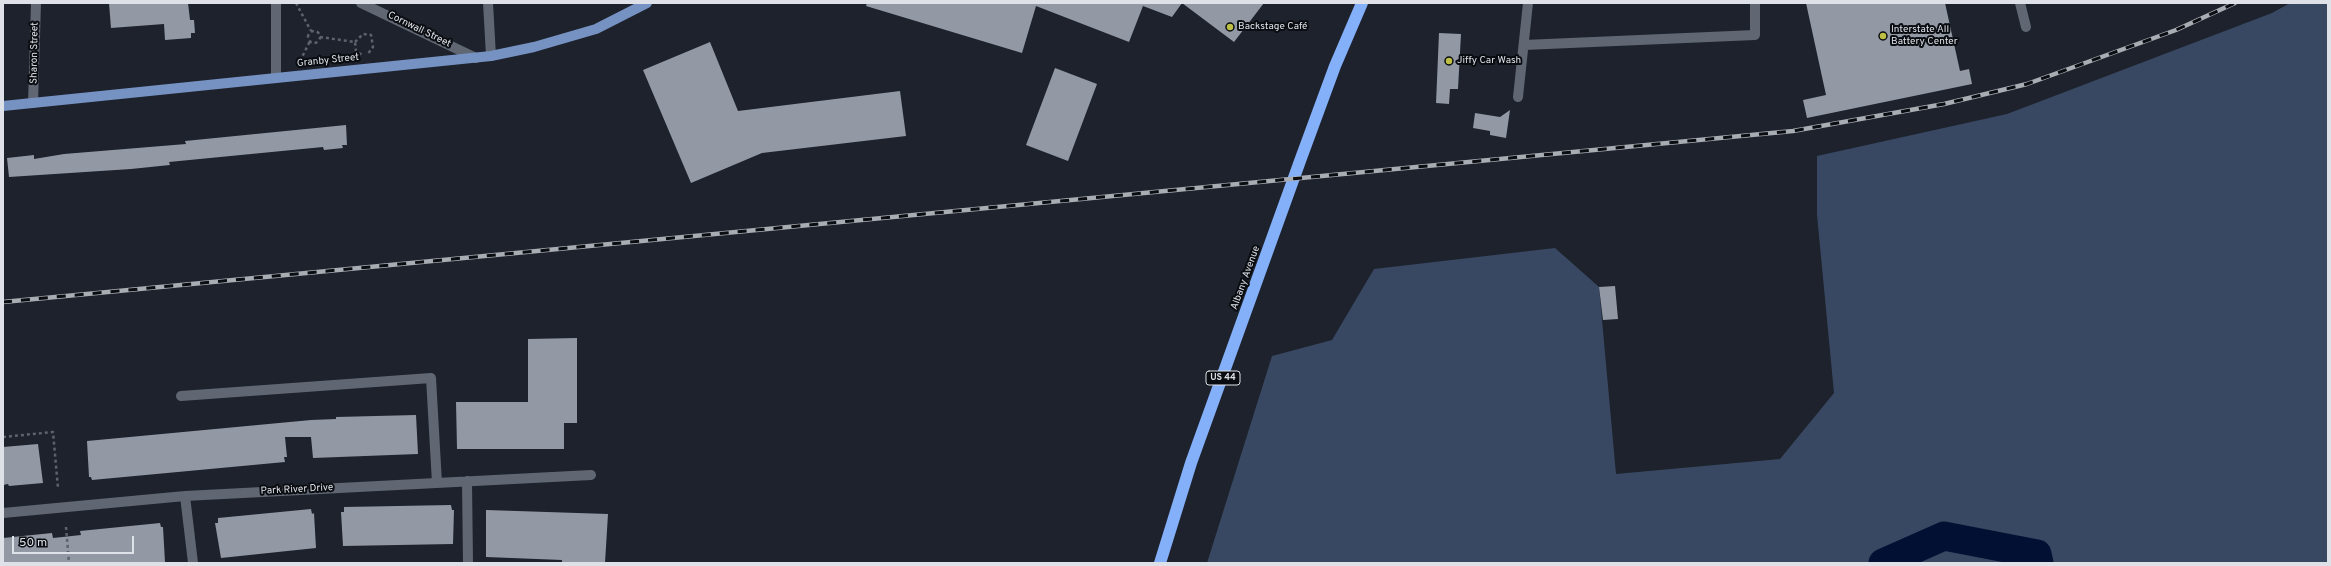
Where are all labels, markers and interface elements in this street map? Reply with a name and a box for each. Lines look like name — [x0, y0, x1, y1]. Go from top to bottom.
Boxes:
street label: Cornwall Street — [385, 10, 453, 50]
place label: Backstage Café — [1238, 21, 1307, 33]
street label: Sharon Street — [28, 22, 42, 84]
marker: Backstage Café — [1225, 22, 1235, 32]
place label: Interstate All Battery Center — [1891, 24, 1958, 48]
marker: Interstate All Battery Center — [1878, 31, 1888, 41]
street label: Granby Street — [296, 52, 360, 70]
place label: Jiffy Car Wash — [1457, 55, 1521, 67]
marker: Jiffy Car Wash — [1444, 56, 1454, 66]
street label: Albany Avenue — [1229, 244, 1263, 312]
road number: US 44 — [1206, 371, 1240, 385]
street label: Park River Drive — [260, 482, 334, 498]
scale bar — [14, 528, 136, 554]
text: 50 m — [19, 535, 47, 551]

